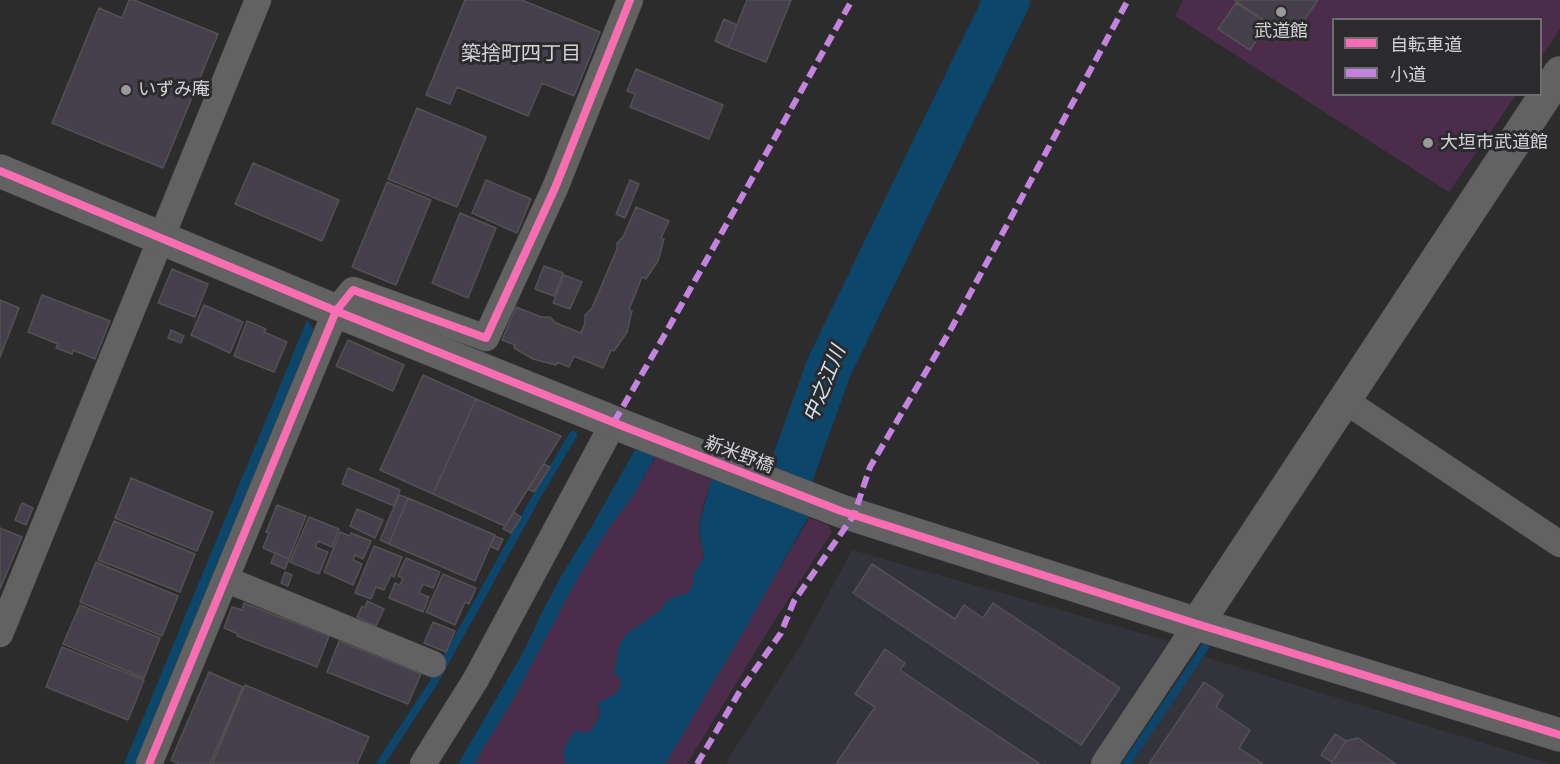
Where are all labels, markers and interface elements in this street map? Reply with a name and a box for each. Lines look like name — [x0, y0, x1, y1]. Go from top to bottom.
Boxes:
marker: 武道館 — [1274, 5, 1288, 19]
legend — [1332, 18, 1542, 96]
place label: 武道館 — [1254, 21, 1308, 43]
text: 自転車道 — [1390, 33, 1462, 56]
district label: 築捨町四丁目 — [461, 42, 581, 66]
text: 小道 — [1390, 63, 1426, 86]
place label: いずみ庵 — [138, 79, 210, 101]
marker: いずみ庵 — [119, 83, 133, 97]
place label: 大垣市武道館 — [1440, 132, 1548, 154]
marker: 大垣市武道館 — [1421, 136, 1435, 150]
water label: 中之江川 — [799, 342, 851, 426]
street label: 新米野橋 — [702, 432, 776, 478]

